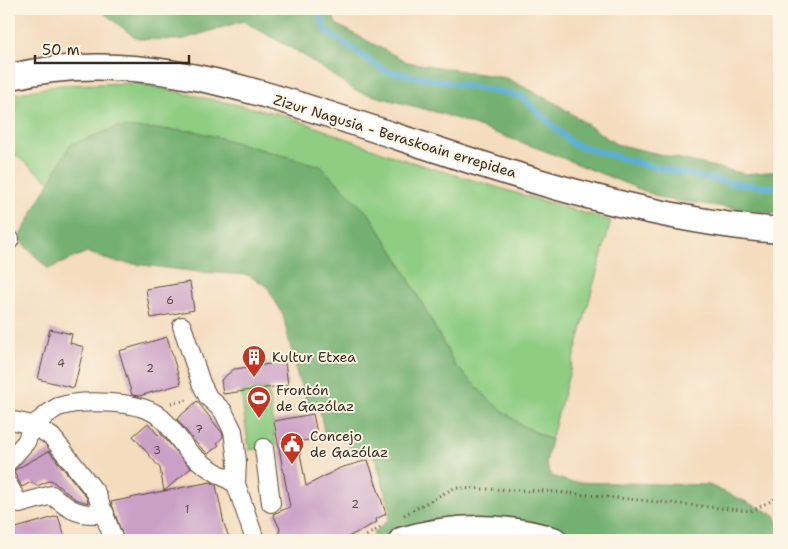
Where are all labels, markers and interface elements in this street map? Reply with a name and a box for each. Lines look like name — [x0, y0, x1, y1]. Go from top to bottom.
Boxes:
scale bar — [35, 32, 189, 64]
text: 50 m — [42, 40, 80, 60]
street label: Zizur Nagusia - Beraskoain errepidea — [271, 90, 519, 182]
house number: 6 — [166, 293, 174, 308]
building icon: Kultur Etxea — [241, 344, 267, 378]
place label: Kultur Etxea — [272, 348, 356, 366]
house number: 4 — [57, 356, 65, 371]
house number: 2 — [146, 361, 154, 376]
place label: Frontón de Gazólaz — [276, 381, 354, 415]
sports icon: Frontón de Gazólaz — [246, 385, 272, 419]
house number: 7 — [195, 422, 203, 437]
place label: Concejo de Gazólaz — [310, 427, 388, 461]
public building icon: Concejo de Gazólaz — [279, 431, 305, 465]
house number: 3 — [153, 443, 161, 458]
house number: 2 — [351, 497, 359, 512]
house number: 1 — [185, 502, 189, 517]

